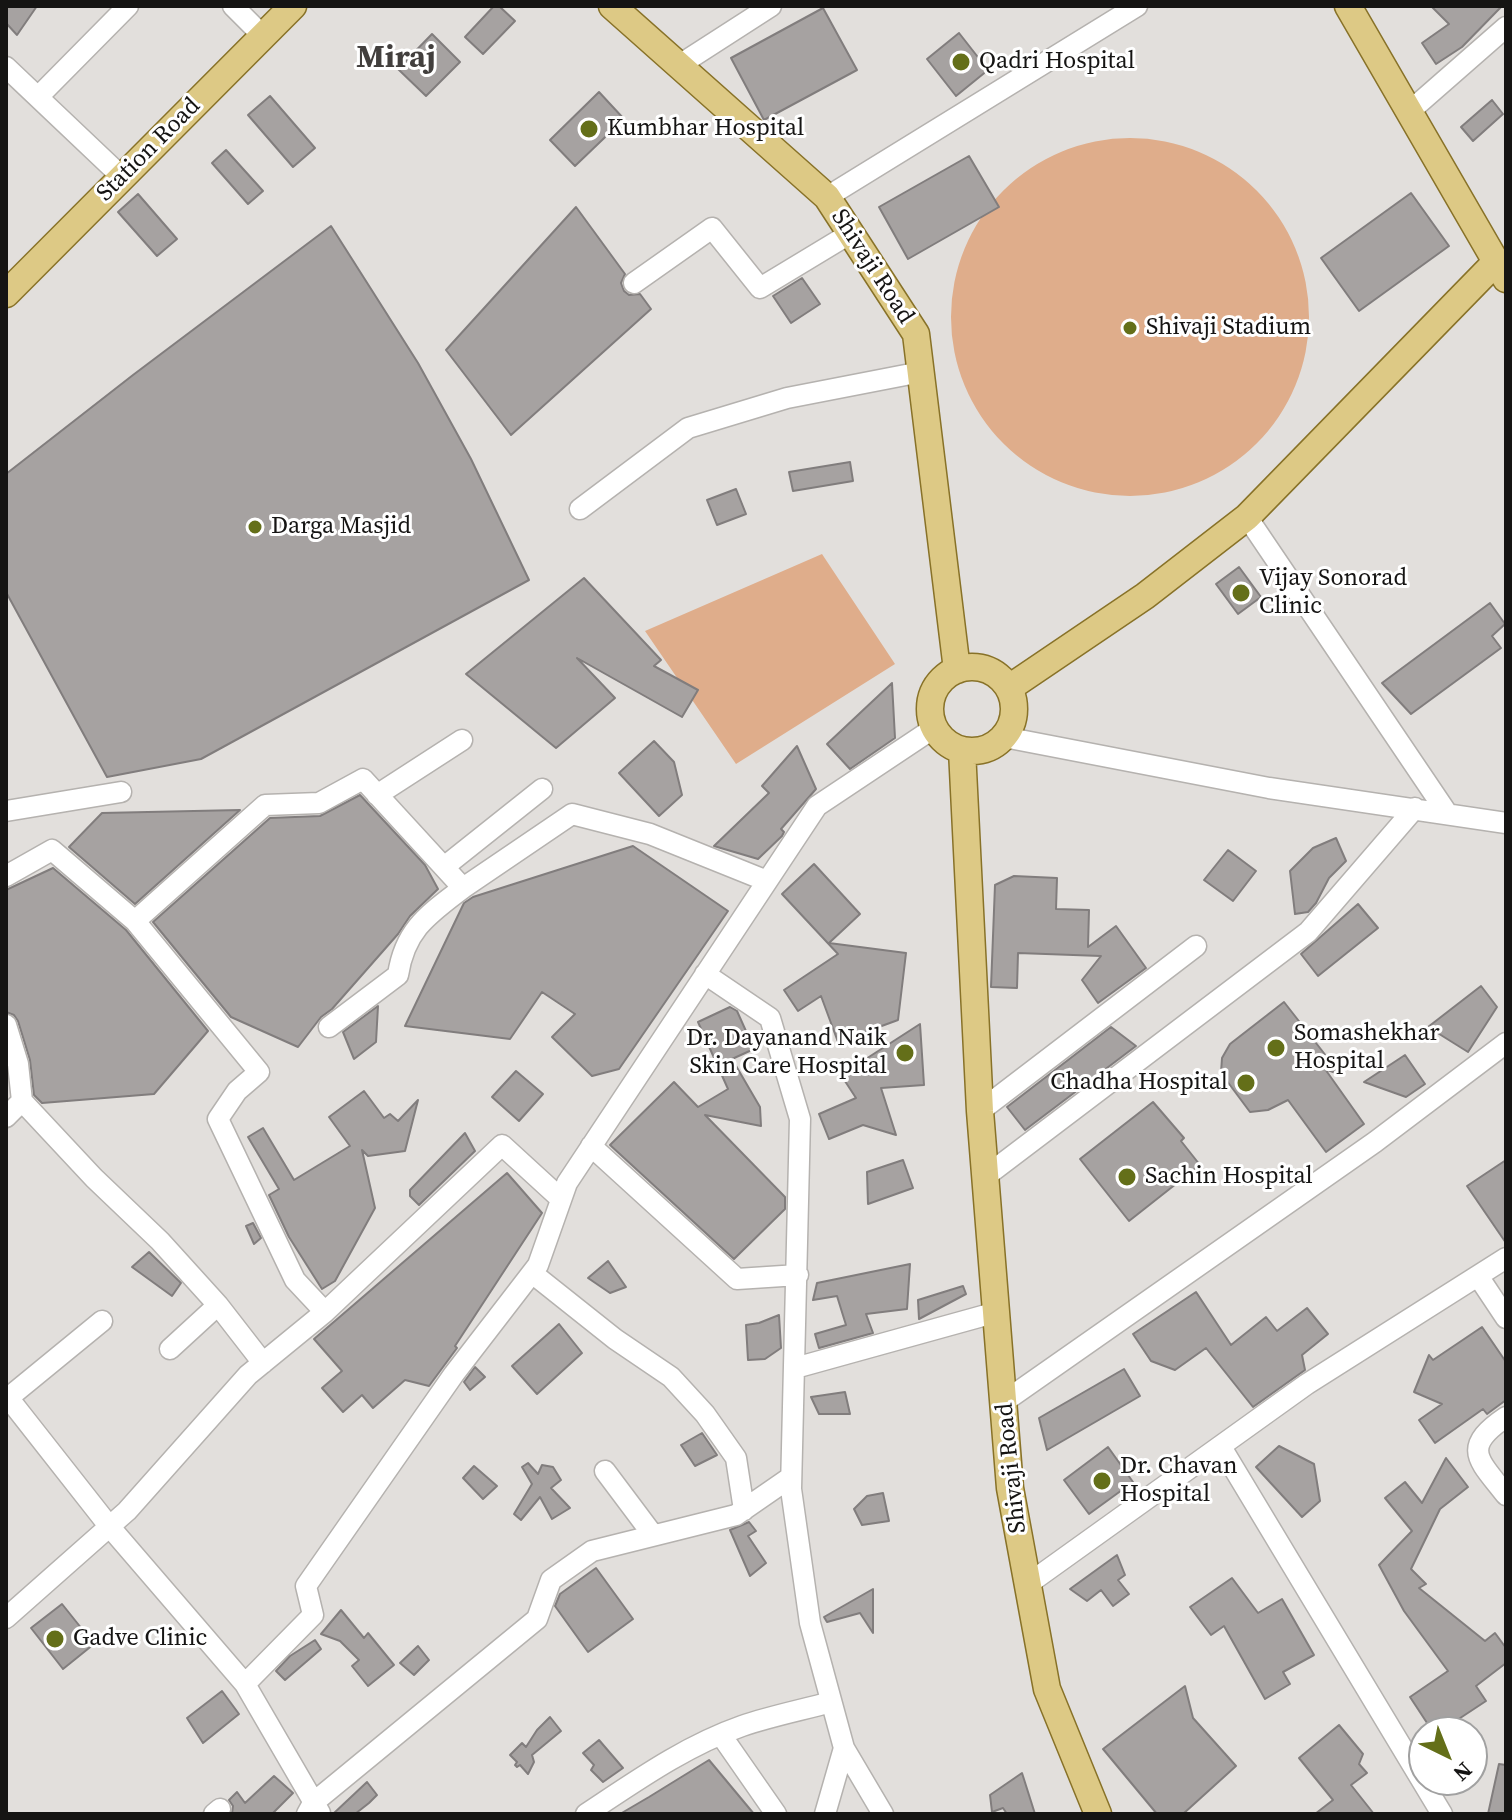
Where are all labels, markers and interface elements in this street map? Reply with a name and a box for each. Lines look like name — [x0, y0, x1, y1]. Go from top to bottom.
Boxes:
district label: Miraj — [356, 40, 436, 78]
place label: Qadri Hospital — [979, 48, 1135, 76]
marker: Qadri Hospital — [950, 51, 972, 73]
street label: Station Road — [91, 92, 207, 208]
place label: Kumbhar Hospital — [607, 115, 804, 143]
marker: Kumbhar Hospital — [578, 118, 600, 140]
street label: Shivaji Road — [824, 204, 920, 330]
place label: Shivaji Stadium — [1146, 314, 1311, 342]
marker: Shivaji Stadium — [1121, 319, 1139, 337]
place label: Darga Masjid — [271, 513, 411, 541]
marker: Darga Masjid — [246, 518, 264, 536]
place label: Vijay Sonorad Clinic — [1259, 565, 1407, 621]
marker: Vijay Sonorad Clinic — [1230, 582, 1252, 604]
place label: Somashekhar Hospital — [1294, 1020, 1440, 1076]
place label: Dr. Dayanand Naik Skin Care Hospital — [686, 1025, 887, 1081]
marker: Somashekhar Hospital — [1265, 1037, 1287, 1059]
marker: Dr. Dayanand Naik Skin Care Hospital — [894, 1042, 916, 1064]
place label: Chadha Hospital — [1050, 1069, 1228, 1097]
marker: Chadha Hospital — [1235, 1072, 1257, 1094]
place label: Sachin Hospital — [1145, 1163, 1313, 1191]
marker: Sachin Hospital — [1116, 1166, 1138, 1188]
street label: Shivaji Road — [991, 1401, 1033, 1535]
place label: Dr. Chavan Hospital — [1120, 1453, 1237, 1509]
marker: Dr. Chavan Hospital — [1091, 1470, 1113, 1492]
place label: Gadve Clinic — [73, 1625, 207, 1653]
marker: Gadve Clinic — [44, 1628, 66, 1650]
north arrow — [1408, 1716, 1488, 1796]
text: N — [1447, 1756, 1479, 1789]

